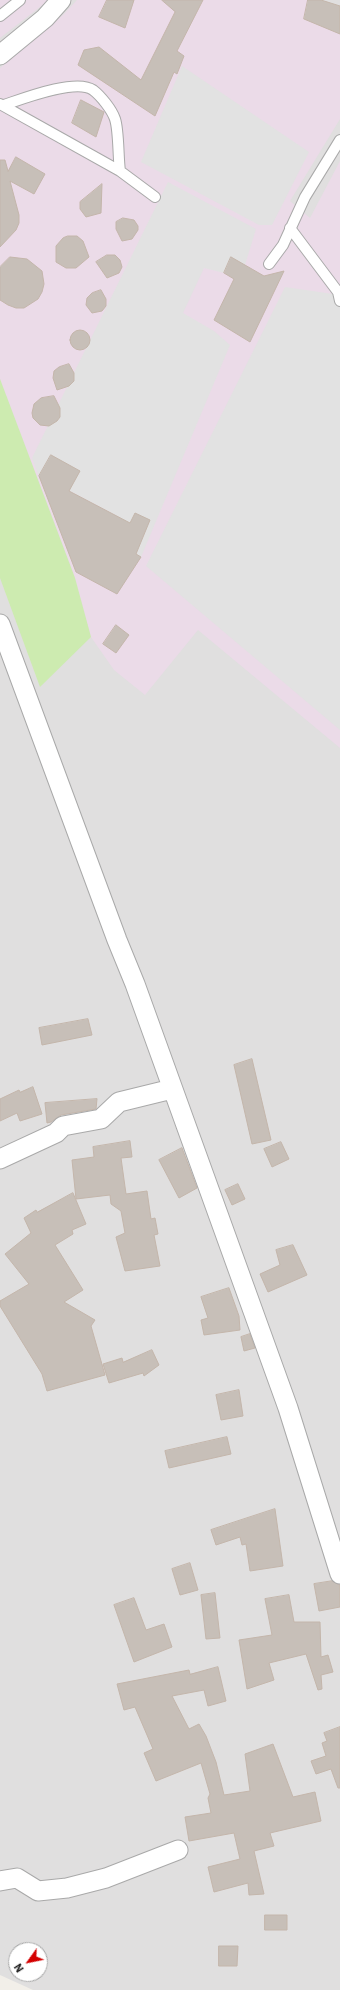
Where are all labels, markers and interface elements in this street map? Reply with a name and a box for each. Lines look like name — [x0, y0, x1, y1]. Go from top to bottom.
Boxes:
north arrow — [8, 1942, 48, 1982]
text: N — [11, 1961, 27, 1975]

